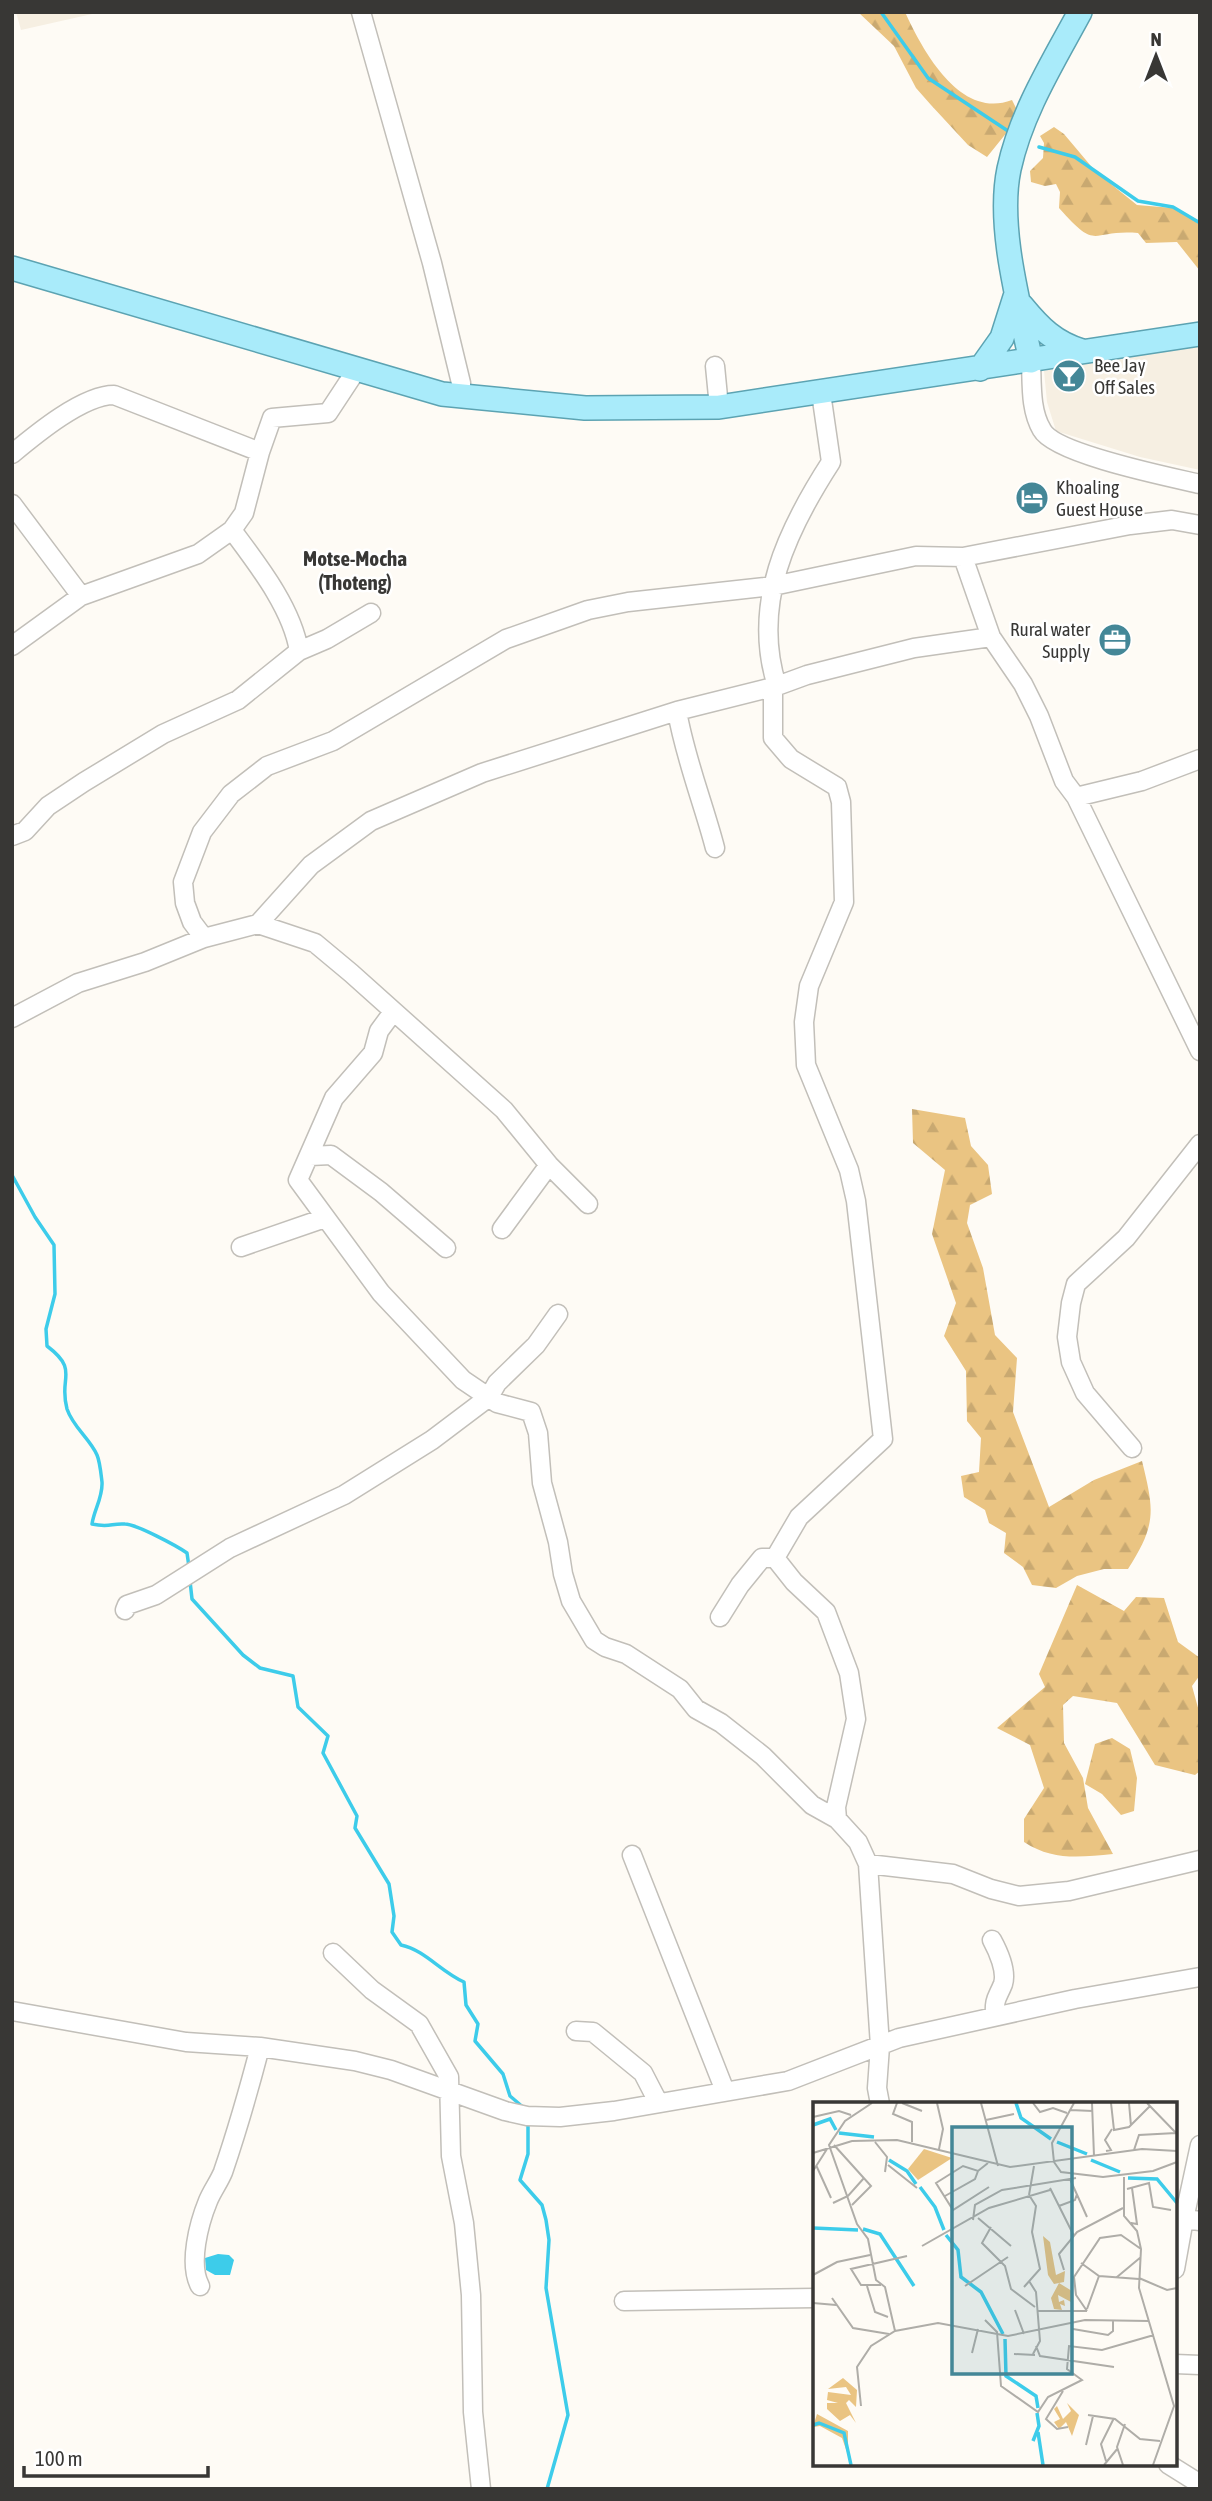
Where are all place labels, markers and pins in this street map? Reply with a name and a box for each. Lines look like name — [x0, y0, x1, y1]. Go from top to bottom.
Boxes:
place label: Bee Jay Off Sales — [1094, 354, 1155, 398]
bar icon: Bee Jay Off Sales — [1050, 357, 1088, 395]
place label: Khoaling Guest House — [1056, 476, 1143, 520]
hotel icon: Khoaling Guest House — [1013, 479, 1051, 517]
place label: Rural water Supply — [1010, 618, 1090, 662]
office icon: Rural water Supply — [1096, 621, 1134, 659]

